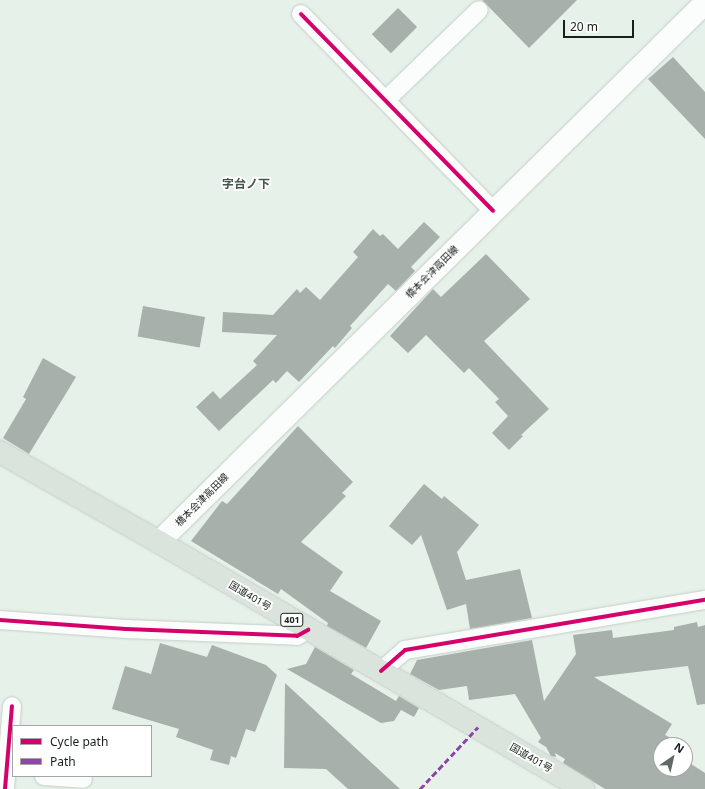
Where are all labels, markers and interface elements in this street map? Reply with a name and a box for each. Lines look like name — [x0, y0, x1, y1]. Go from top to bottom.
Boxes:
scale bar — [565, 12, 636, 38]
text: 20 m — [570, 18, 598, 35]
district label: 字台ノ下 — [222, 177, 270, 191]
street label: 橋本会津高田線 — [403, 243, 461, 301]
street label: 橋本会津高田線 — [173, 471, 231, 529]
street label: 国道401号 — [227, 579, 273, 613]
road number: 401 — [280, 613, 304, 627]
legend — [12, 725, 152, 777]
text: Cycle path — [50, 733, 108, 750]
north arrow — [653, 737, 693, 777]
text: N — [672, 739, 687, 756]
street label: 国道401号 — [508, 741, 554, 775]
text: Path — [50, 753, 76, 770]

